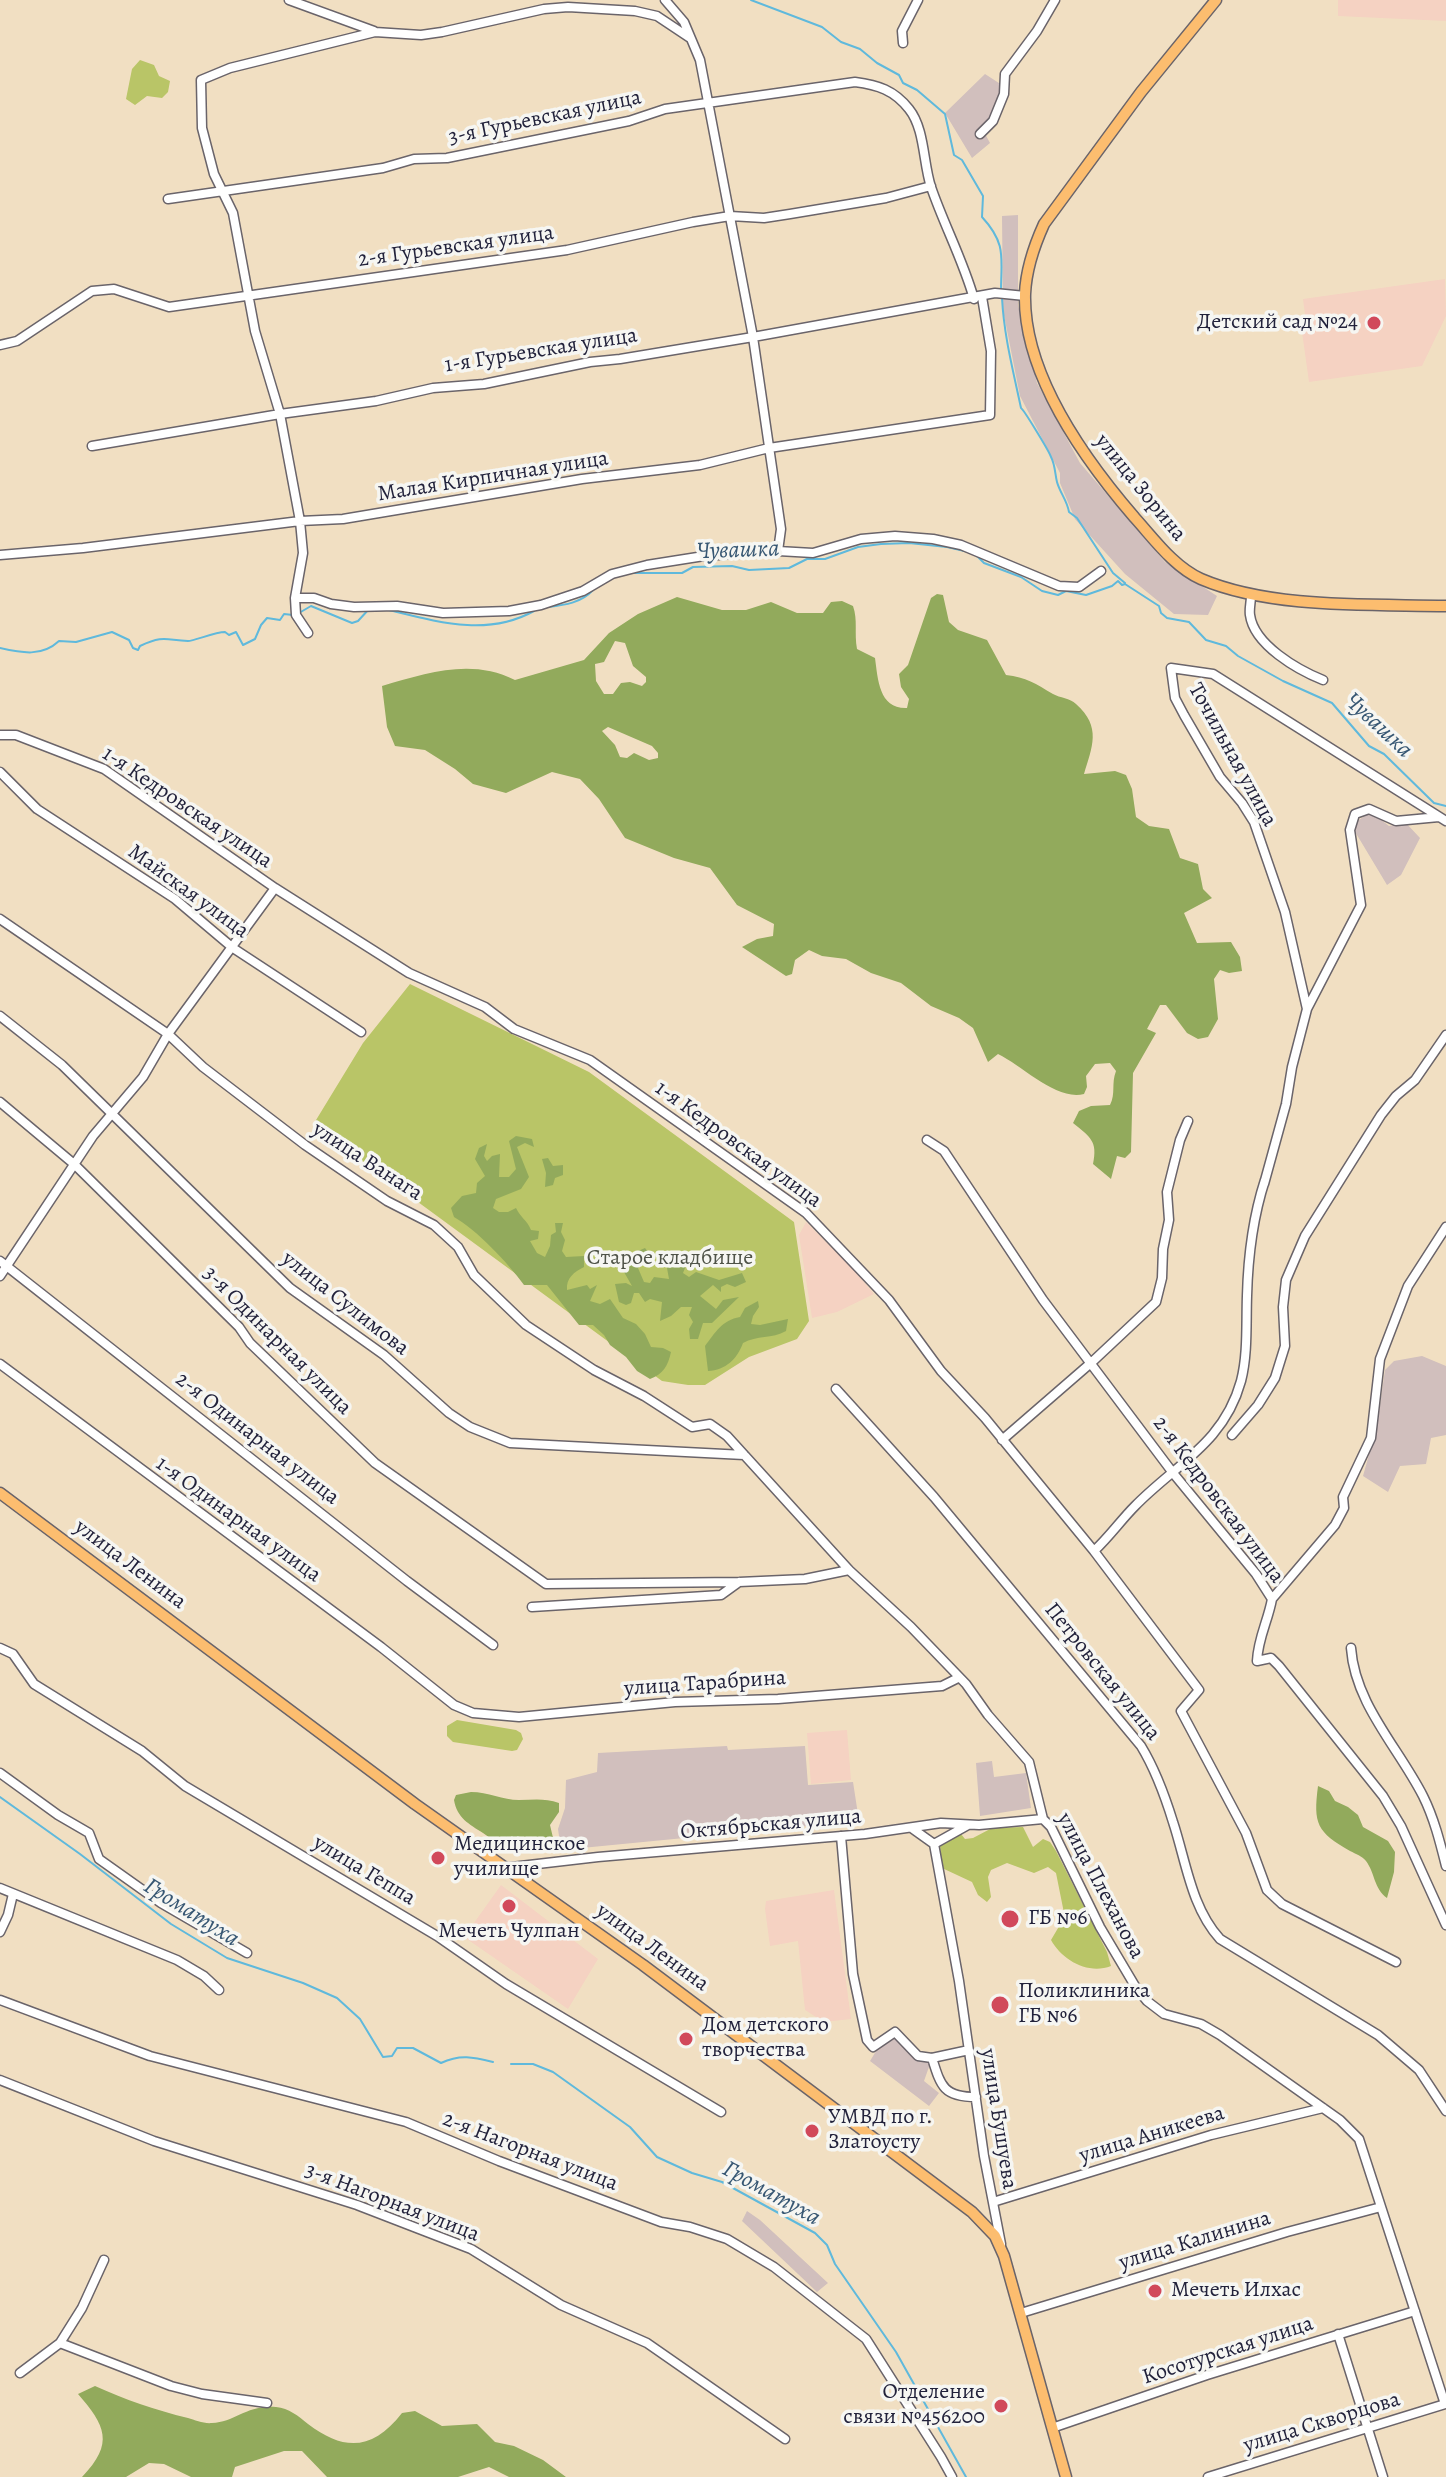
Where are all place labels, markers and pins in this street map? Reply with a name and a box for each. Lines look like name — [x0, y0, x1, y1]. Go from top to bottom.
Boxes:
place label: Детский сад №24 — [1197, 310, 1358, 336]
marker: Детский сад №24 — [1365, 314, 1383, 332]
place label: Медицинское училище — [454, 1832, 586, 1884]
marker: Медицинское училище — [429, 1849, 447, 1867]
marker: Мечеть Чулпан — [500, 1897, 518, 1915]
place label: ГБ №6 — [1028, 1906, 1087, 1932]
marker: ГБ №6 — [999, 1908, 1021, 1930]
place label: Мечеть Чулпан — [438, 1919, 580, 1945]
place label: Поликлиника ГБ №6 — [1018, 1979, 1150, 2030]
marker: Поликлиника ГБ №6 — [989, 1994, 1011, 2016]
place label: Дом детского творчества — [702, 2013, 829, 2064]
marker: Дом детского творчества — [677, 2030, 695, 2048]
place label: УМВД по г. Златоусту — [828, 2105, 933, 2156]
marker: УМВД по г. Златоусту — [803, 2122, 821, 2140]
place label: Мечеть Илхас — [1171, 2278, 1301, 2304]
marker: Мечеть Илхас — [1146, 2282, 1164, 2300]
place label: Отделение связи №456200 — [843, 2380, 985, 2432]
marker: Отделение связи №456200 — [992, 2397, 1010, 2415]

